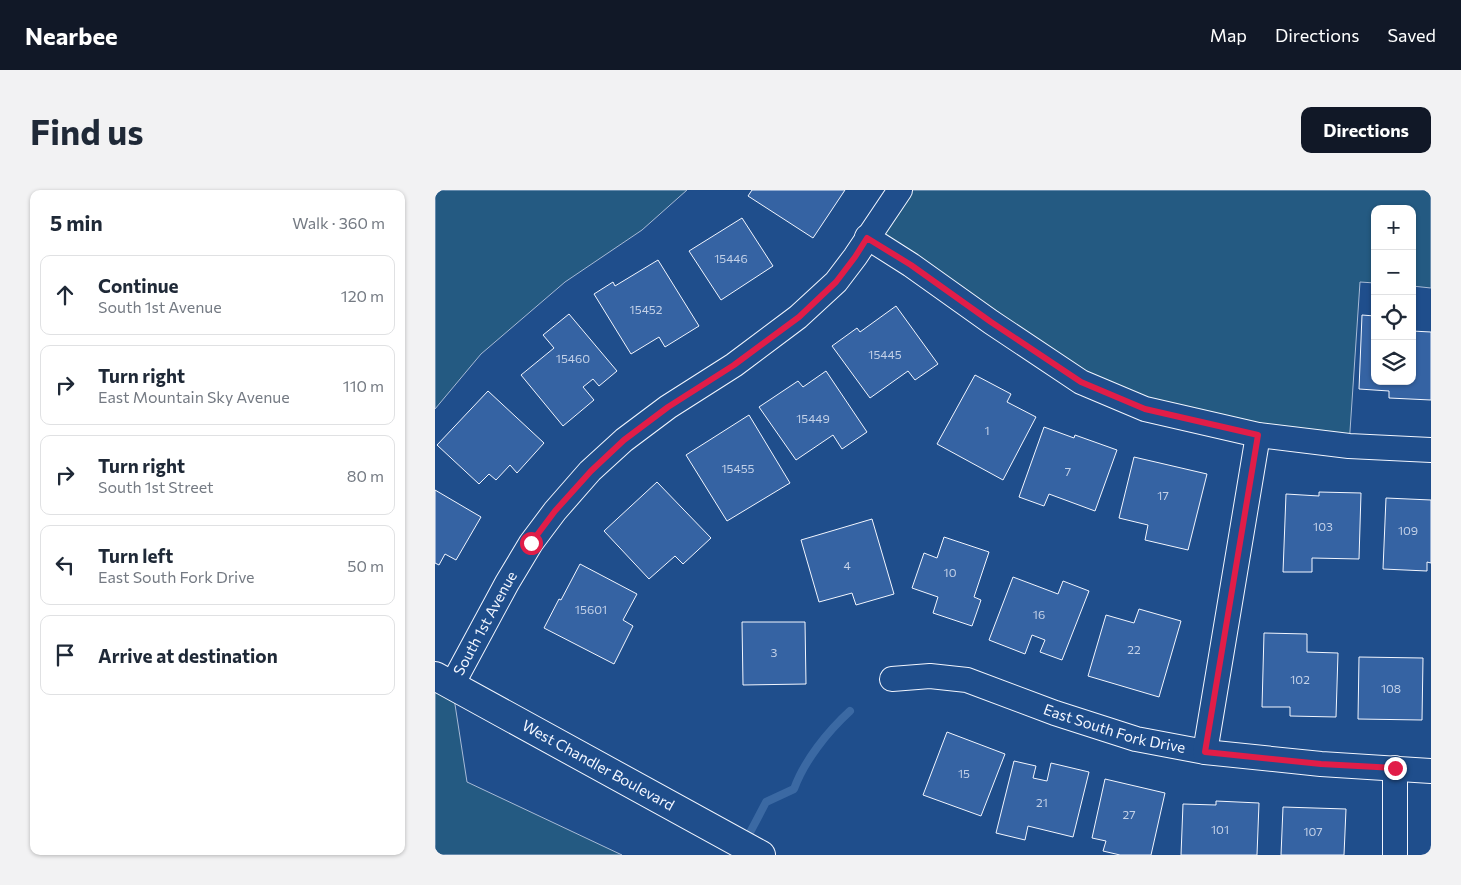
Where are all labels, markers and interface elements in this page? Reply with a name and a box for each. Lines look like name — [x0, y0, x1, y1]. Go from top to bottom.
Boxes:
text: Nearbee — [25, 21, 118, 50]
text: Map — [1210, 24, 1247, 46]
text: Directions — [1275, 24, 1359, 46]
text: Saved — [1387, 24, 1436, 46]
button: Directions — [1301, 107, 1431, 153]
text: Find us — [30, 109, 144, 152]
map controls — [1371, 205, 1416, 385]
button: + — [1371, 205, 1416, 250]
text: 5 min — [50, 210, 103, 235]
text: Walk · 360 m — [292, 213, 385, 232]
button: − — [1371, 250, 1416, 295]
house number: 15446 — [714, 251, 748, 265]
text: Continue — [98, 274, 178, 297]
icon: ahead — [51, 281, 79, 309]
text: 120 m — [341, 286, 384, 305]
button: locate — [1371, 295, 1416, 340]
text: South 1st Avenue — [98, 297, 222, 316]
house number: 15452 — [630, 302, 663, 316]
button: layers — [1371, 340, 1416, 385]
house number: 15445 — [868, 347, 902, 361]
house number: 15460 — [556, 351, 590, 365]
text: Turn right — [98, 364, 185, 387]
icon: right — [51, 371, 79, 399]
text: 110 m — [343, 376, 384, 395]
text: East Mountain Sky Avenue — [98, 387, 290, 406]
house number: 15449 — [796, 411, 830, 425]
house number: 1 — [984, 423, 990, 437]
text: Turn right — [98, 454, 185, 477]
icon: right — [51, 461, 79, 489]
house number: 15455 — [721, 461, 755, 475]
house number: 7 — [1065, 464, 1071, 478]
text: 80 m — [347, 466, 384, 485]
text: South 1st Street — [98, 477, 214, 496]
house number: 17 — [1157, 488, 1169, 502]
house number: 103 — [1313, 519, 1333, 533]
house number: 109 — [1398, 523, 1418, 537]
route start — [520, 532, 543, 555]
text: Turn left — [98, 544, 173, 567]
icon: left — [51, 551, 79, 579]
text: 50 m — [347, 556, 384, 575]
house number: 4 — [843, 558, 851, 572]
house number: 10 — [944, 565, 957, 579]
text: East South Fork Drive — [98, 567, 255, 586]
street label: South 1st Avenue — [449, 567, 520, 678]
house number: 15601 — [575, 602, 607, 616]
house number: 16 — [1033, 607, 1045, 621]
icon: arrive — [51, 641, 79, 669]
house number: 22 — [1127, 642, 1141, 656]
text: Arrive at destination — [98, 644, 278, 667]
house number: 3 — [771, 645, 778, 659]
house number: 102 — [1290, 672, 1310, 686]
house number: 108 — [1381, 681, 1401, 695]
street label: East South Fork Drive — [1041, 699, 1187, 756]
street label: West Chandler Boulevard — [519, 716, 678, 814]
route end — [1384, 757, 1407, 780]
house number: 15 — [958, 766, 970, 780]
house number: 21 — [1036, 795, 1048, 809]
house number: 27 — [1123, 807, 1135, 821]
house number: 101 — [1211, 822, 1229, 836]
house number: 107 — [1303, 824, 1323, 838]

